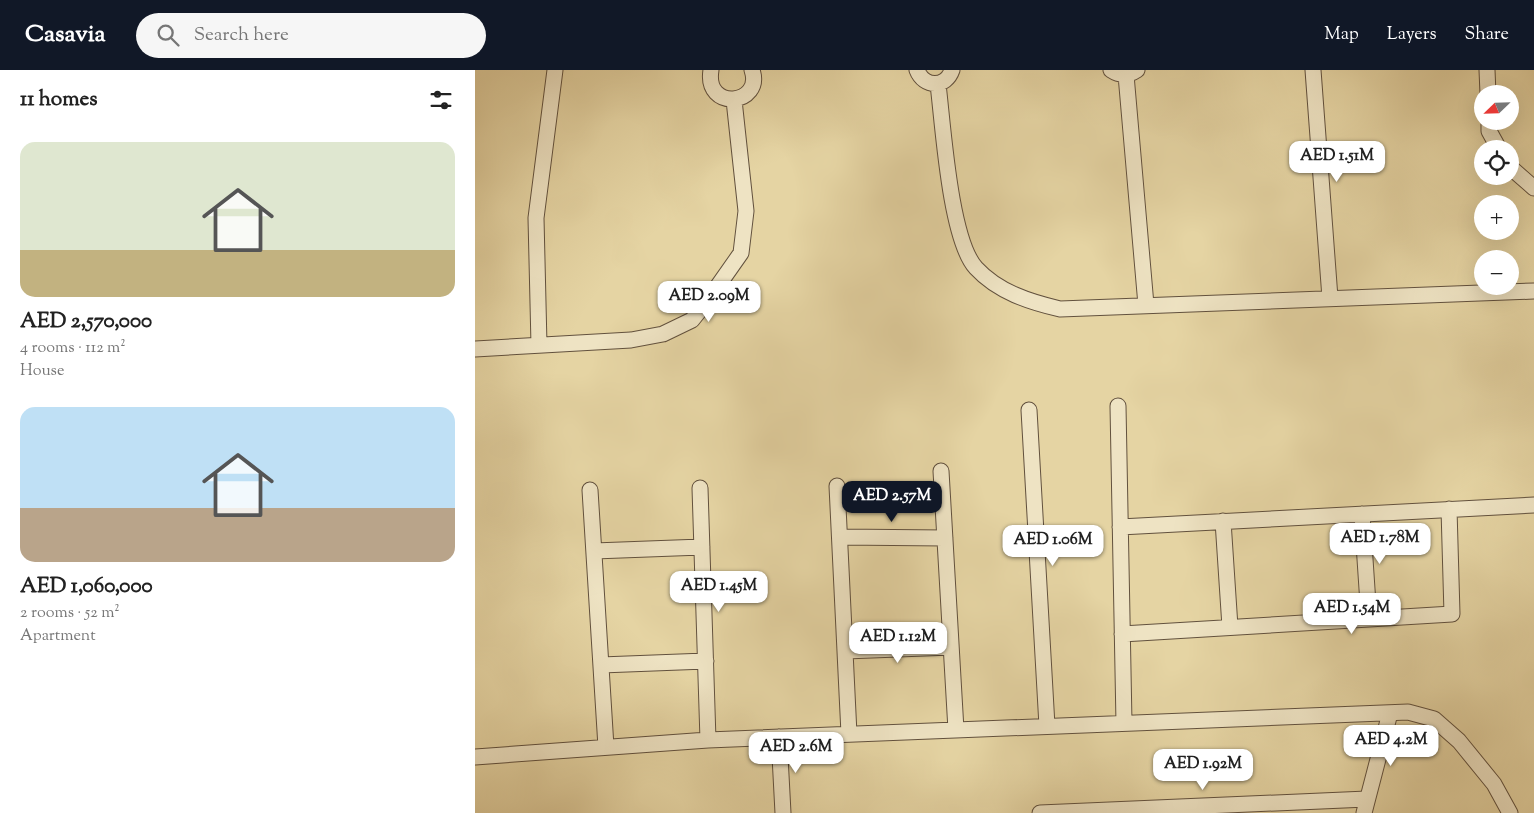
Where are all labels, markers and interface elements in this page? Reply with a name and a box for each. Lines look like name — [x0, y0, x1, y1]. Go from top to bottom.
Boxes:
search box — [136, 13, 486, 58]
text: Casavia — [25, 18, 106, 52]
icon: search — [154, 21, 182, 49]
text: Search here — [194, 22, 289, 49]
text: Map — [1324, 22, 1359, 48]
text: Layers — [1387, 22, 1437, 48]
text: Share — [1465, 22, 1509, 48]
text: 11 homes — [20, 85, 98, 115]
north arrow — [1474, 85, 1519, 130]
map controls — [1474, 85, 1519, 295]
icon: filters — [427, 86, 455, 114]
pin: AED 1.51M — [1280, 140, 1394, 183]
button: locate — [1474, 140, 1519, 185]
text: AED 1.51M — [1300, 145, 1374, 168]
icon: home — [193, 175, 283, 265]
button: + — [1474, 195, 1519, 240]
button: − — [1474, 250, 1519, 295]
pin: AED 2.09M — [652, 280, 766, 323]
text: AED 2.09M — [669, 285, 749, 308]
text: AED 2,570,000 — [20, 307, 152, 337]
text: 4 rooms · 112 m² — [20, 337, 126, 360]
text: House — [20, 360, 64, 383]
icon: home — [193, 440, 283, 530]
pin: AED 2.57M — [835, 480, 949, 523]
text: AED 2.57M — [853, 485, 931, 508]
pin: AED 1.78M — [1323, 522, 1437, 565]
pin: AED 1.06M — [996, 524, 1110, 567]
text: AED 1.78M — [1341, 527, 1419, 550]
text: AED 1.06M — [1014, 529, 1092, 552]
pin: AED 1.45M — [662, 570, 776, 613]
text: AED 1,060,000 — [20, 572, 153, 602]
text: AED 1.45M — [681, 575, 757, 598]
pin: AED 1.54M — [1295, 592, 1409, 635]
text: AED 1.54M — [1314, 597, 1390, 620]
text: 2 rooms · 52 m² — [20, 602, 120, 625]
pin: AED 1.12M — [841, 622, 955, 664]
text: Apartment — [20, 625, 96, 648]
text: AED 1.12M — [860, 626, 936, 649]
pin: AED 4.2M — [1339, 724, 1443, 767]
text: AED 4.2M — [1354, 729, 1428, 752]
pin: AED 2.6M — [744, 732, 848, 774]
text: AED 2.6M — [760, 736, 832, 759]
pin: AED 1.92M — [1146, 748, 1260, 791]
text: AED 1.92M — [1164, 753, 1242, 776]

